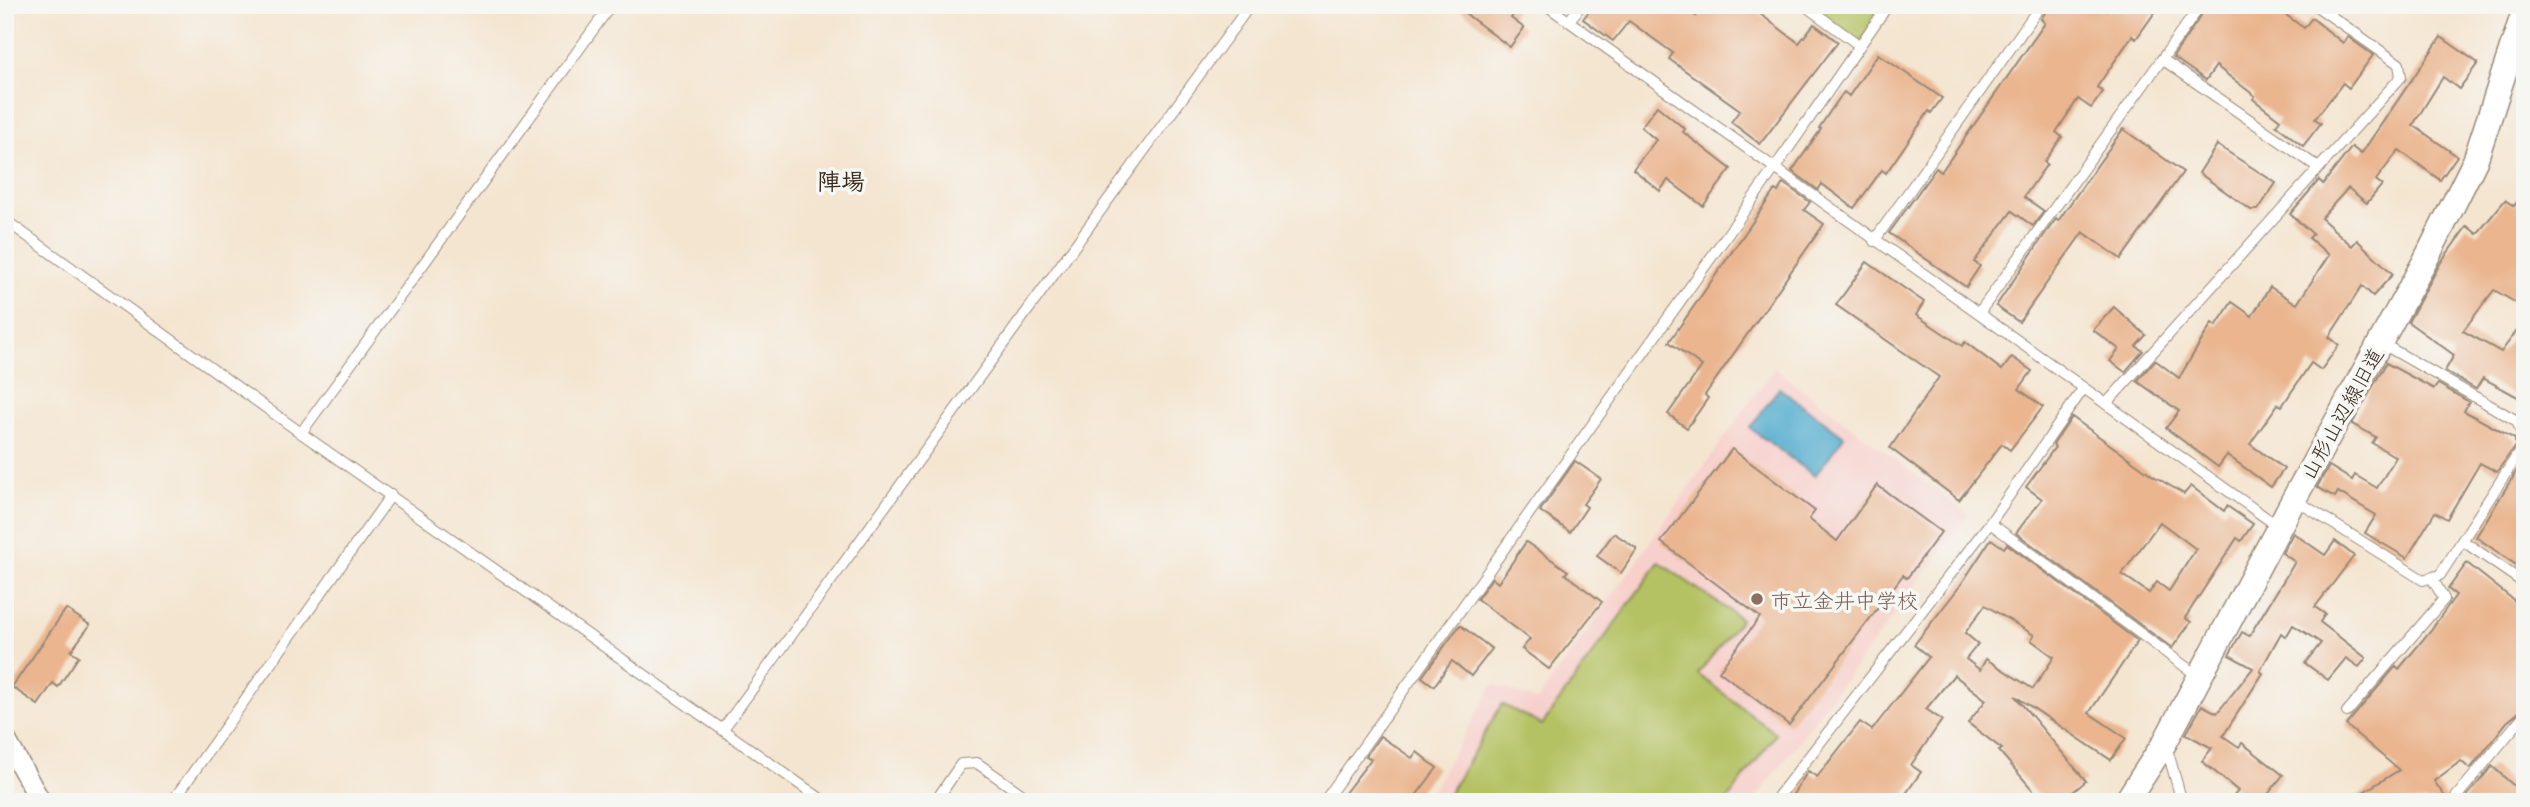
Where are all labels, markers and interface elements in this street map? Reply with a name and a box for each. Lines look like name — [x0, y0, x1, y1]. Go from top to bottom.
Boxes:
district label: 陣場 — [817, 165, 865, 196]
street label: 山形山辺線旧道 — [2294, 342, 2388, 484]
place label: 市立金井中学校 — [1771, 586, 1918, 613]
marker: 市立金井中学校 — [1749, 591, 1765, 607]

